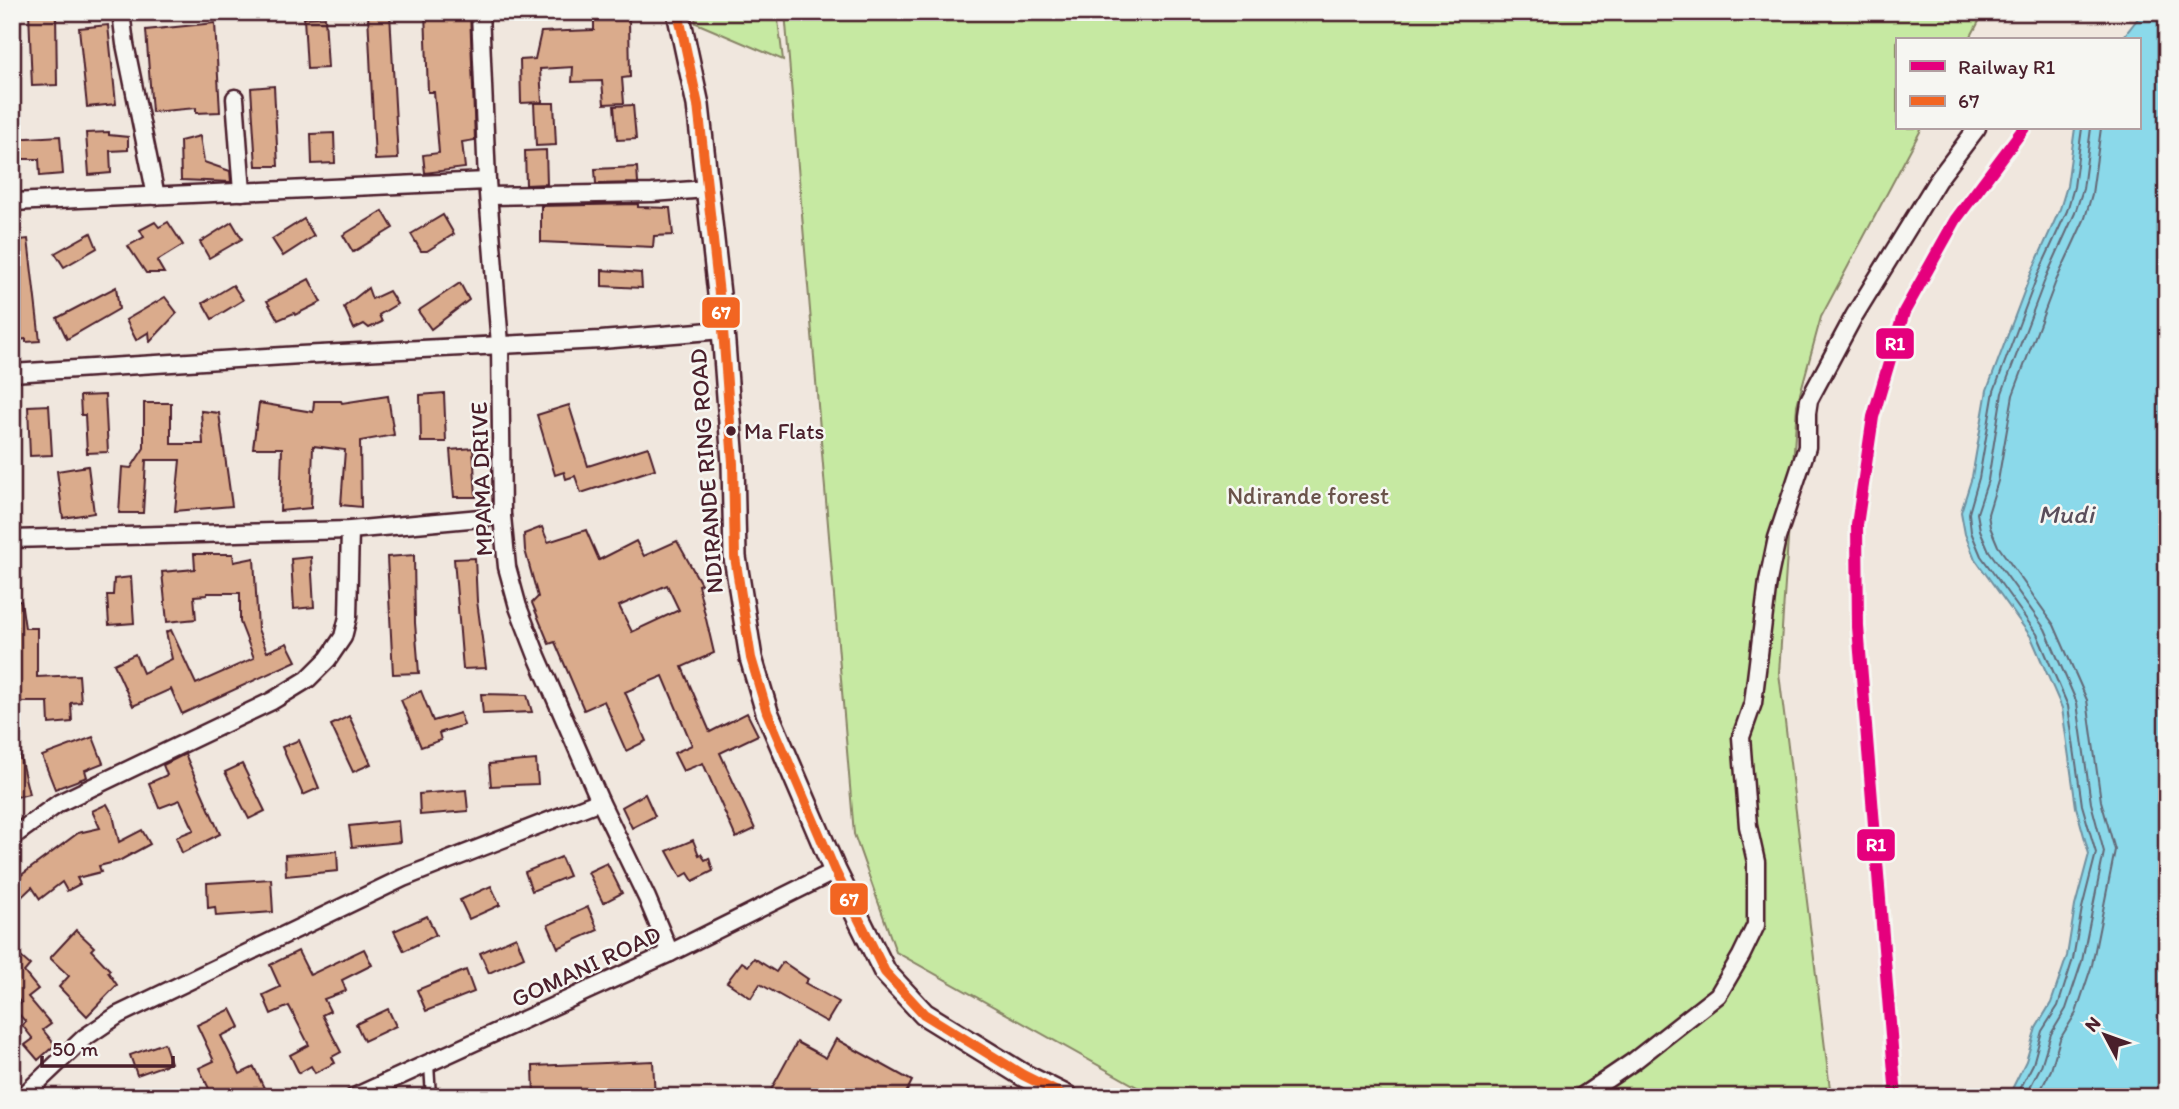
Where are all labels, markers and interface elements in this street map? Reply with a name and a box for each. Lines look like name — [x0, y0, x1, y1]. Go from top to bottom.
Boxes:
legend — [1896, 38, 2140, 130]
text: Railway R1 — [1958, 54, 2055, 79]
text: 67 — [1958, 88, 1980, 113]
line badge: 67 — [701, 296, 741, 329]
text: 67 — [711, 301, 731, 324]
line badge: R1 — [1875, 327, 1915, 360]
text: R1 — [1885, 332, 1905, 355]
street label: NDIRANDE RING ROAD — [683, 347, 729, 595]
street label: MPAMA DRIVE — [464, 401, 498, 557]
place label: Ma Flats — [744, 418, 824, 445]
marker: Ma Flats — [724, 424, 738, 438]
park label: Ndirande forest — [1227, 481, 1389, 510]
water label: Mudi — [2038, 498, 2096, 530]
line badge: R1 — [1856, 828, 1896, 862]
text: R1 — [1866, 833, 1886, 856]
line badge: 67 — [829, 882, 869, 916]
text: 67 — [839, 888, 859, 911]
street label: GOMANI ROAD — [507, 919, 665, 1013]
north arrow — [2070, 1000, 2140, 1070]
text: N — [2080, 1012, 2105, 1037]
scale bar — [42, 1025, 173, 1069]
text: 50 m — [52, 1036, 99, 1061]

